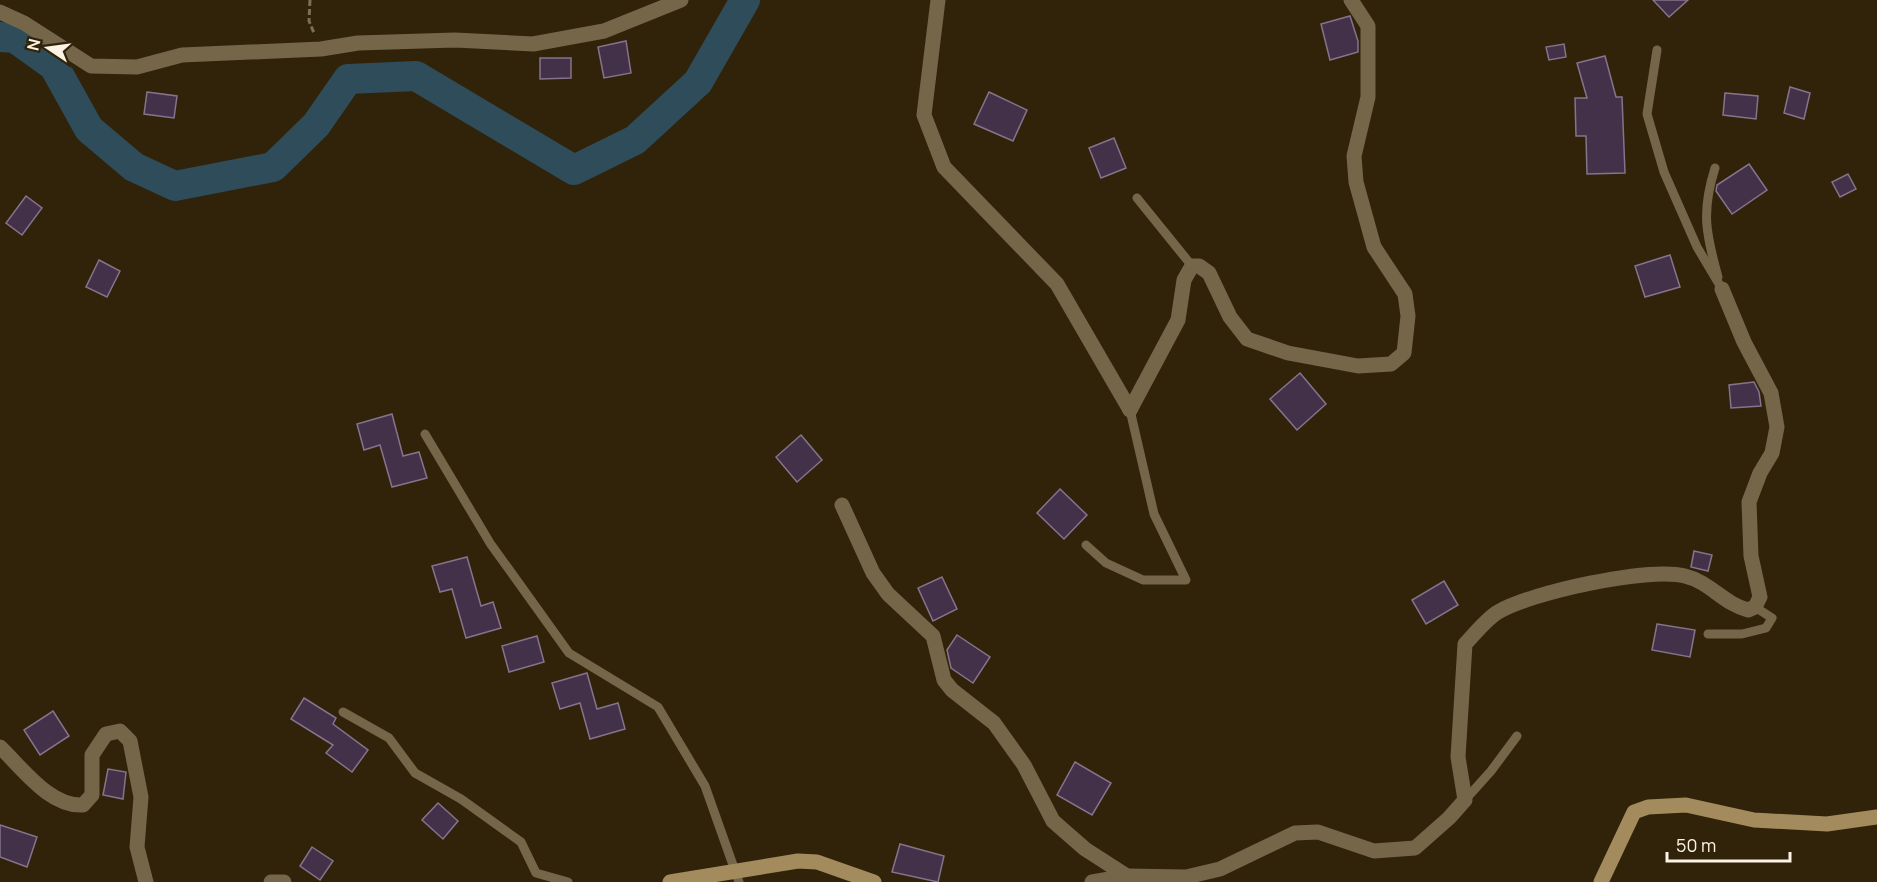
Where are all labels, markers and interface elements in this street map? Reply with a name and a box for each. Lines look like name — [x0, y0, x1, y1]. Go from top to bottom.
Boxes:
north arrow — [18, 18, 78, 78]
text: N — [21, 37, 45, 53]
scale bar — [1667, 825, 1790, 863]
text: 50 m — [1676, 833, 1716, 857]

